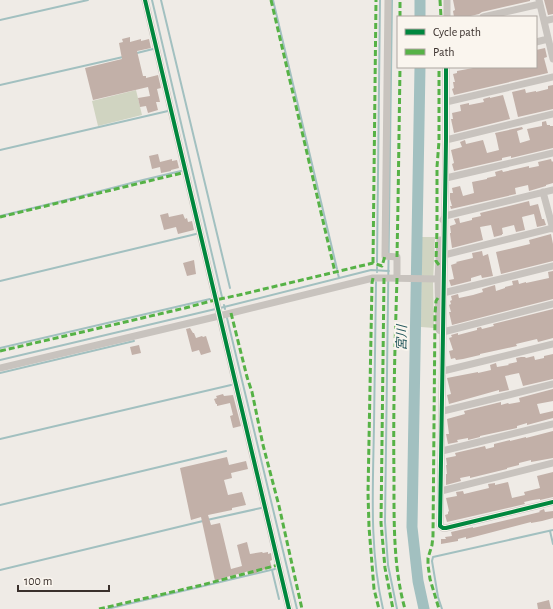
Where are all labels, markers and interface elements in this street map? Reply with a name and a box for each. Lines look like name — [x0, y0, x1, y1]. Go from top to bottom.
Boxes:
legend — [397, 16, 537, 68]
text: Cycle path — [433, 26, 481, 39]
text: Path — [433, 46, 455, 58]
water label: 宮川 — [395, 323, 409, 351]
scale bar — [18, 567, 109, 593]
text: 100 m — [24, 575, 52, 587]

